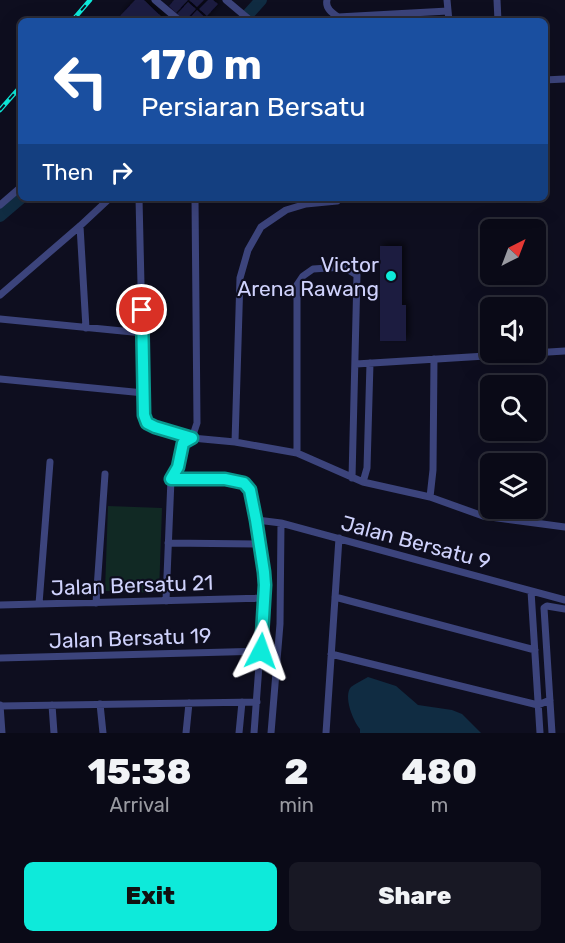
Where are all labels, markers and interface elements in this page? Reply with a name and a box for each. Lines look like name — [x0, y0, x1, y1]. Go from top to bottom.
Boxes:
text: 170 m — [141, 40, 262, 90]
icon: left — [42, 42, 120, 120]
text: Persiaran Bersatu — [141, 91, 365, 123]
icon: right — [105, 156, 138, 189]
text: Then — [42, 159, 93, 186]
north arrow — [480, 219, 546, 285]
map controls — [480, 219, 546, 519]
place label: Victor Arena Rawang — [237, 252, 379, 301]
marker: Victor Arena Rawang — [384, 269, 398, 283]
pin — [116, 284, 167, 335]
icon: arrive — [125, 293, 158, 326]
button: sound — [480, 297, 546, 363]
button: search — [480, 375, 546, 441]
button: layers — [480, 453, 546, 519]
street label: Jalan Bersatu 9 — [338, 510, 494, 574]
street label: Jalan Bersatu 21 — [50, 570, 214, 600]
position arrow — [229, 619, 293, 683]
street label: Jalan Bersatu 19 — [48, 623, 212, 653]
text: 15:38 — [88, 750, 191, 793]
text: 2 — [284, 750, 309, 793]
text: 480 — [402, 750, 477, 793]
text: Arrival — [110, 793, 170, 817]
text: min — [279, 793, 314, 817]
text: m — [431, 793, 448, 817]
button: Exit — [24, 862, 277, 931]
button: Share — [289, 862, 541, 931]

